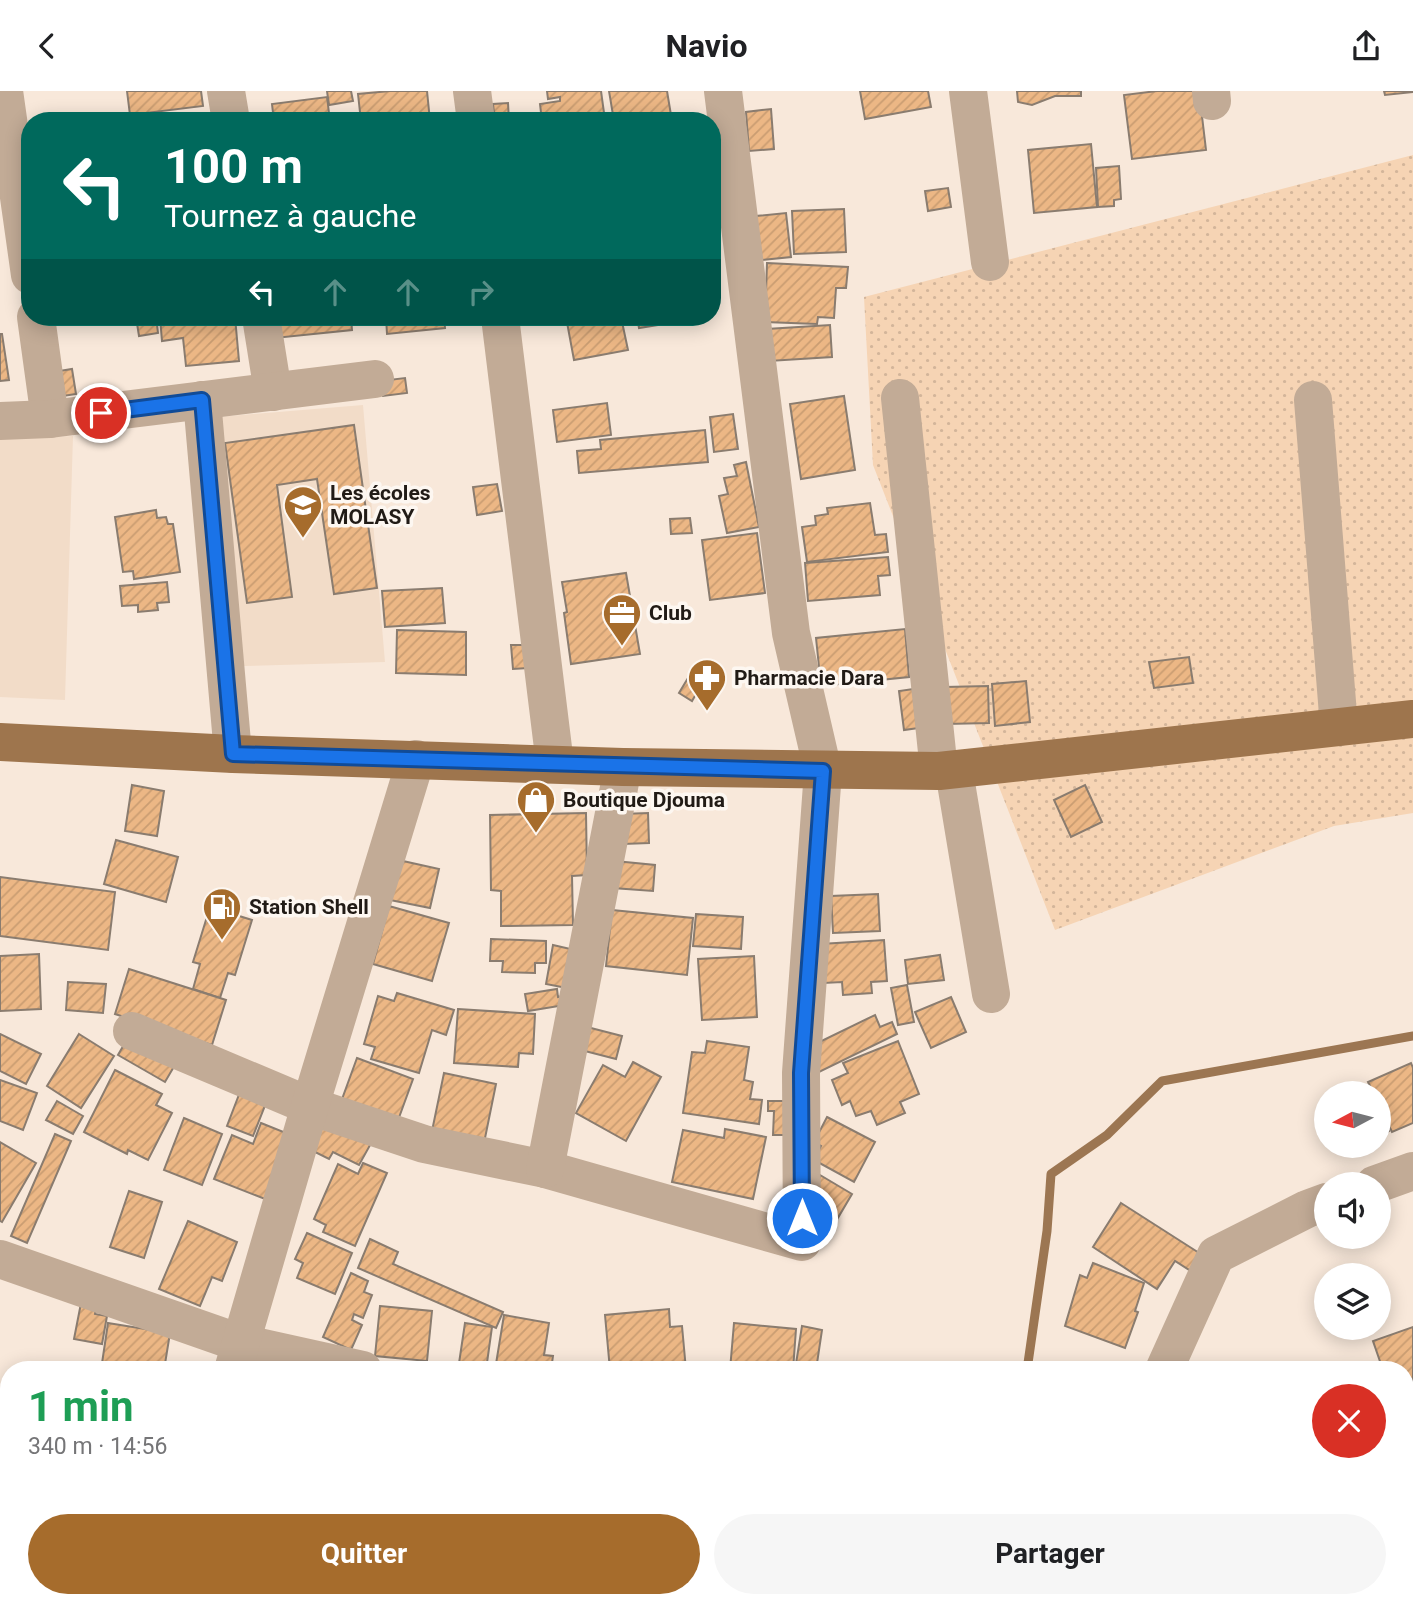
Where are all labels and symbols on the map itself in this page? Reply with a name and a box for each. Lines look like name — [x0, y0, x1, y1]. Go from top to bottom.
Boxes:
pin — [71, 383, 131, 443]
place label: Les écoles MOLASY — [330, 481, 431, 529]
school or university icon: Les écoles MOLASY — [282, 484, 324, 539]
office icon: Club — [601, 592, 643, 647]
place label: Club — [649, 601, 692, 625]
pharmacy icon: Pharmacie Dara — [686, 657, 728, 712]
place label: Pharmacie Dara — [734, 666, 884, 690]
shop icon: Boutique Djouma — [515, 779, 557, 834]
place label: Boutique Djouma — [563, 788, 725, 812]
fuel station icon: Station Shell — [201, 886, 243, 941]
place label: Station Shell — [249, 895, 369, 919]
north arrow — [1314, 1081, 1391, 1159]
position arrow — [765, 1181, 839, 1255]

